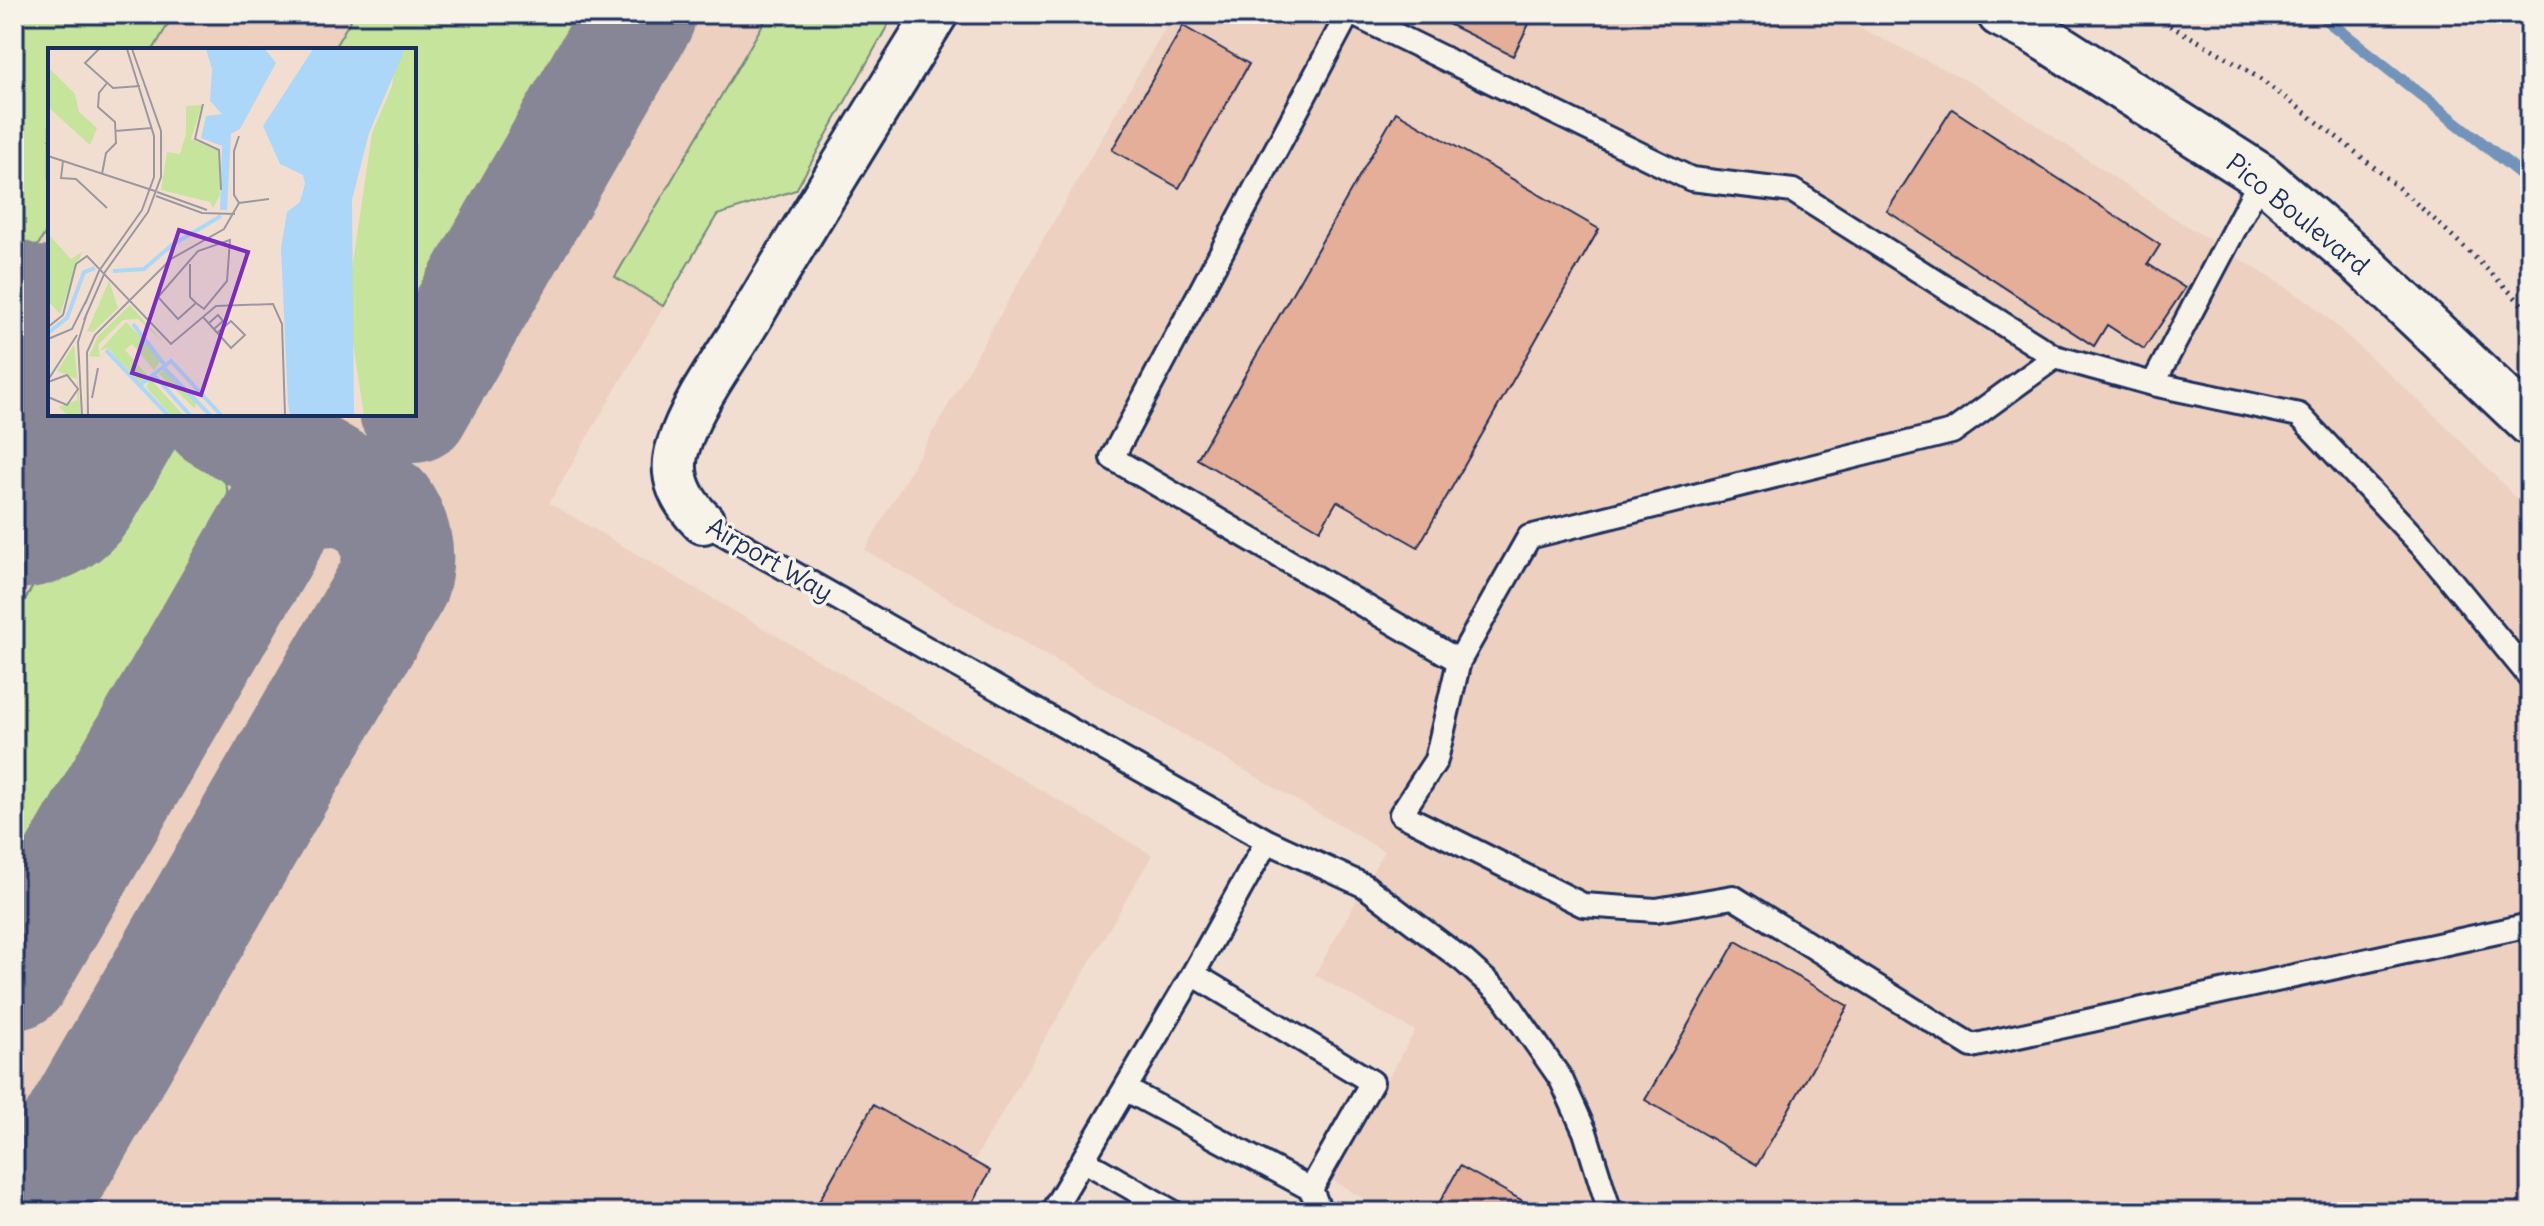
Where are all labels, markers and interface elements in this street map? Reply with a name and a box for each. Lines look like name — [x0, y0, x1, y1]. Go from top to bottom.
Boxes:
inset map — [48, 48, 416, 416]
street label: Pico Boulevard — [2220, 146, 2376, 282]
street label: Airport Way — [701, 510, 839, 608]

